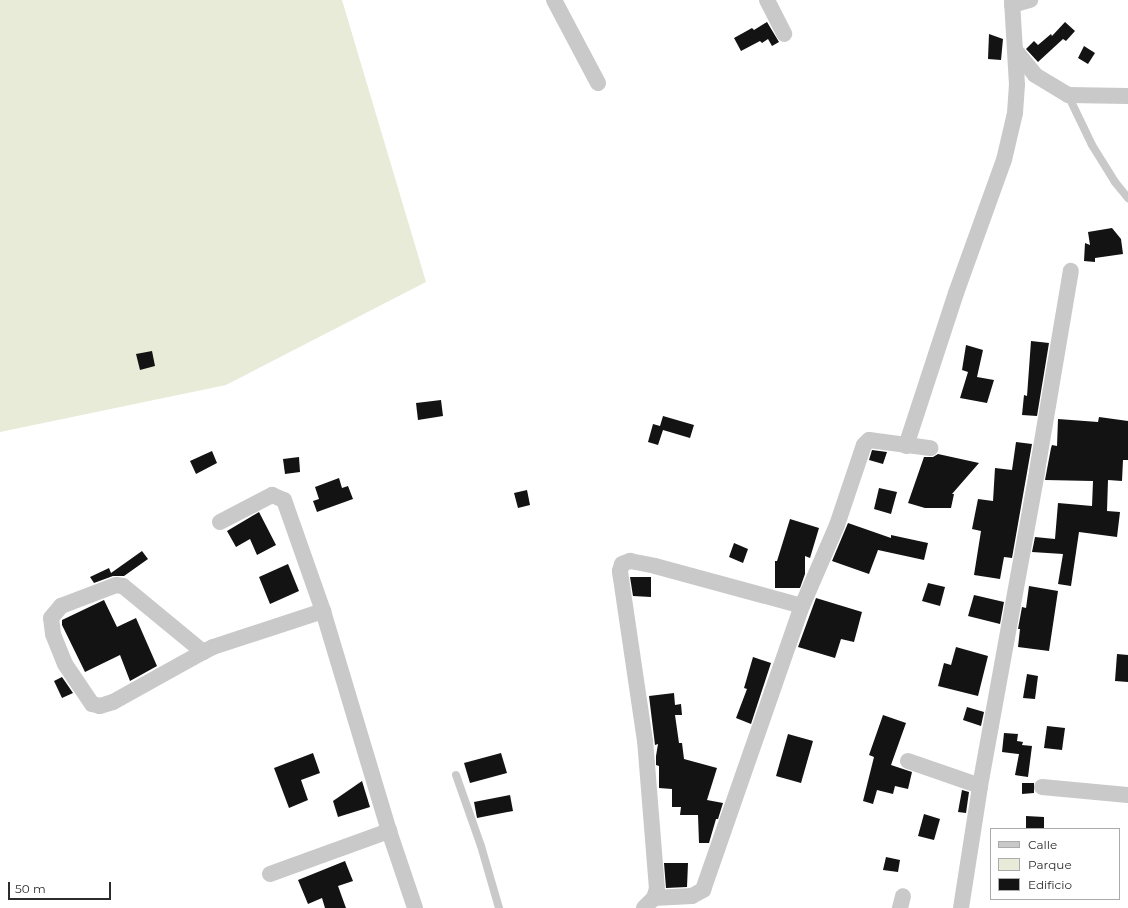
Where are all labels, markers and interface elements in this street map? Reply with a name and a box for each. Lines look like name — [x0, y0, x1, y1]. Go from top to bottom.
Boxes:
legend — [990, 828, 1120, 900]
text: Calle — [1028, 837, 1057, 852]
text: Parque — [1028, 857, 1072, 872]
scale bar — [10, 874, 113, 900]
text: Edificio — [1028, 877, 1072, 892]
text: 50 m — [15, 881, 46, 896]

